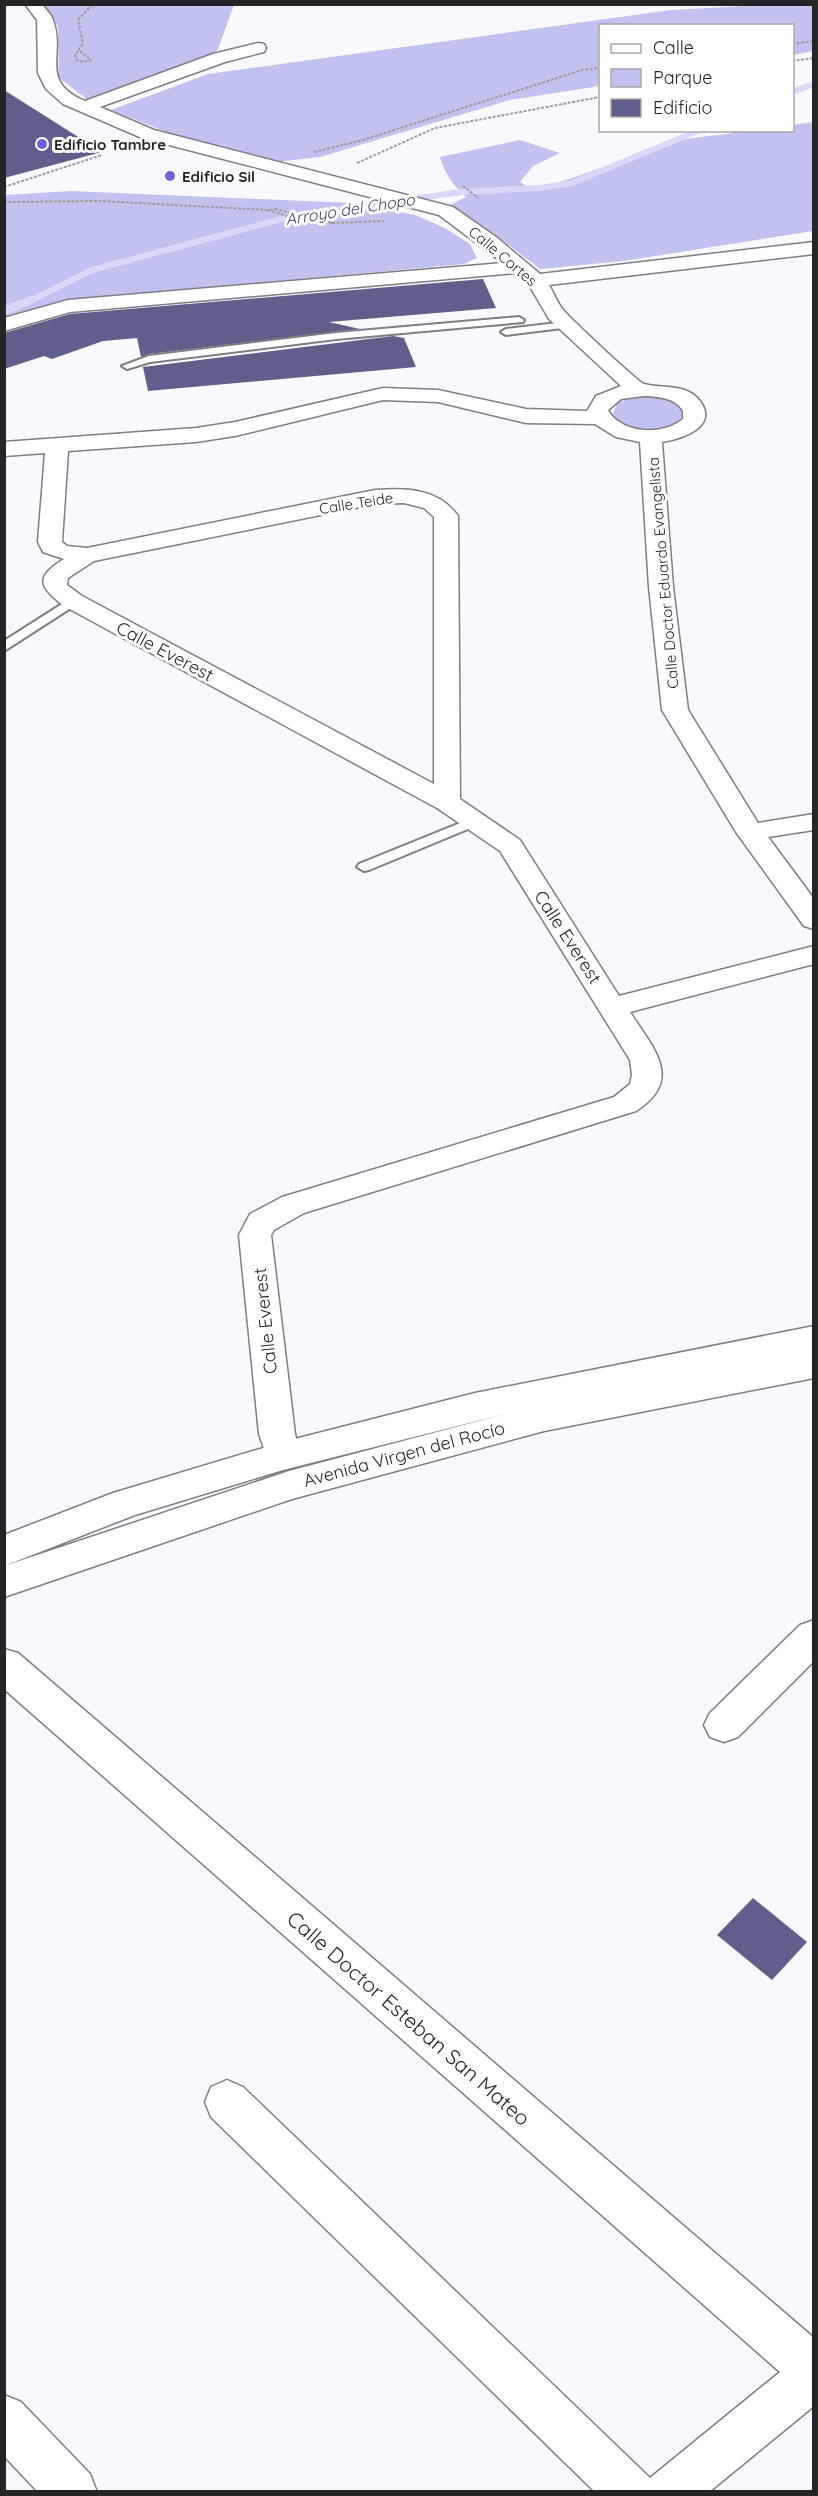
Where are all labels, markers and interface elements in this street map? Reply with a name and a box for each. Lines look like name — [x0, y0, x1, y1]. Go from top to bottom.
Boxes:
legend — [599, 24, 794, 132]
text: Calle — [653, 36, 694, 59]
text: Parque — [653, 66, 712, 89]
text: Edificio — [653, 96, 712, 119]
place label: Edificio Tambre — [54, 135, 166, 154]
marker: Edificio Tambre — [35, 137, 49, 151]
place label: Edificio Sil — [182, 167, 255, 186]
marker: Edificio Sil — [163, 169, 177, 183]
water label: Arroyo del Chopo — [284, 189, 417, 229]
street label: Calle Cortes — [465, 222, 541, 290]
street label: Calle Doctor Eduardo Evangelista — [643, 456, 683, 690]
street label: Calle Teide — [318, 488, 394, 518]
street label: Calle Everest — [113, 616, 217, 686]
street label: Calle Everest — [529, 886, 607, 988]
street label: Calle Everest — [248, 1267, 282, 1375]
street label: Avenida Virgen del Rocío — [301, 1416, 507, 1492]
street label: Calle Doctor Esteban San Mateo — [282, 1905, 536, 2131]

